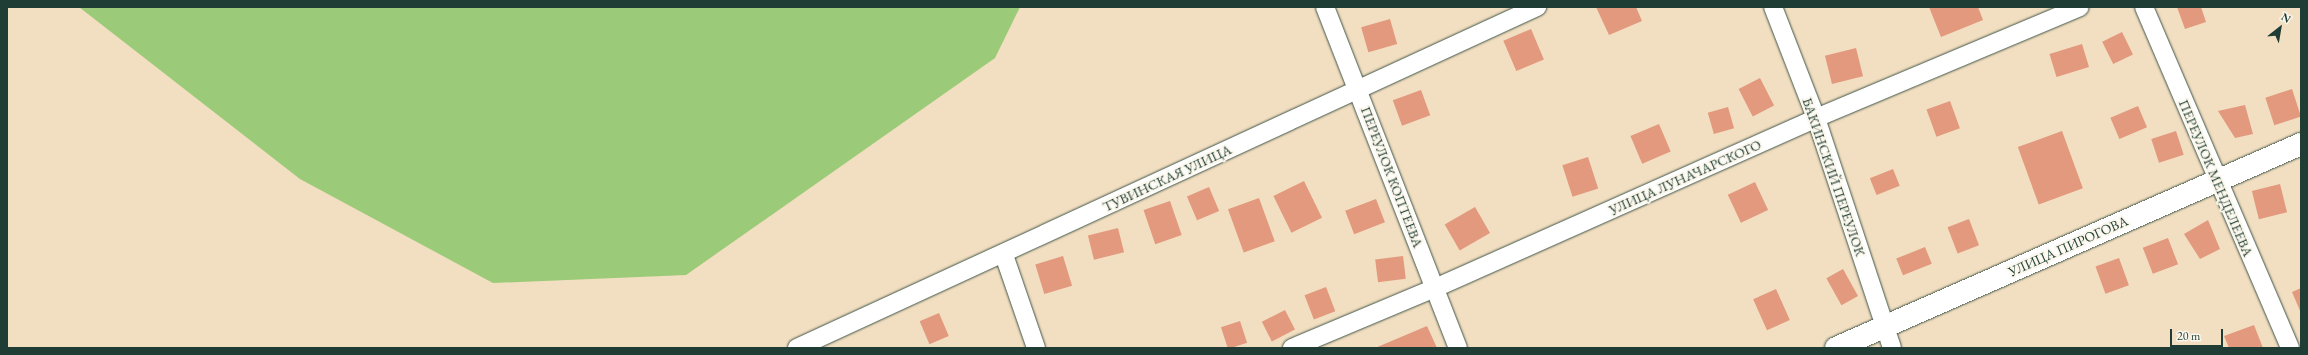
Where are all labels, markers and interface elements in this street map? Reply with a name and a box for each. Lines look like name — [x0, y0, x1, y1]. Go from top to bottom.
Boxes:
north arrow — [2260, 8, 2300, 48]
text: N — [2279, 9, 2294, 26]
street label: БАКИНСКИЙ ПЕРЕУЛОК — [1799, 95, 1869, 259]
street label: ПЕРЕУЛОК МЕНДЕЛЕЕВА — [2175, 97, 2257, 259]
street label: ПЕРЕУЛОК КОПТЕЕВА — [1357, 104, 1427, 250]
street label: УЛИЦА ЛУНАЧАРСКОГО — [1606, 136, 1764, 218]
street label: ТУВИНСКАЯ УЛИЦА — [1100, 141, 1234, 215]
street label: УЛИЦА ПИРОГОВА — [2006, 212, 2130, 280]
scale bar — [2172, 321, 2225, 347]
text: 20 m — [2177, 328, 2200, 344]

